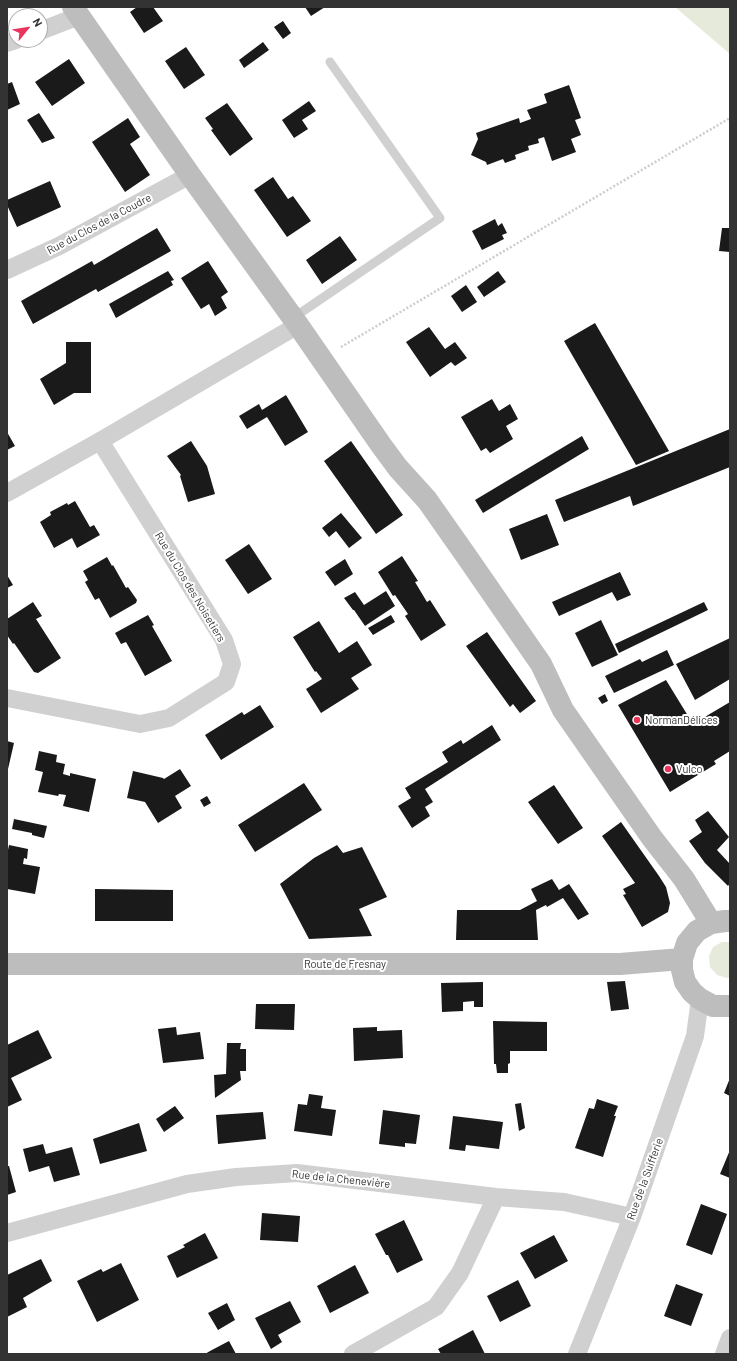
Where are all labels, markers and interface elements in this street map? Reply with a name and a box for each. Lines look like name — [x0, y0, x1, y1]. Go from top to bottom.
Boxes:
north arrow — [8, 8, 48, 48]
text: N — [30, 16, 45, 29]
street label: Rue du Clos de la Coudre — [45, 191, 153, 257]
street label: Rue du Clos des Noisetiers — [152, 530, 228, 644]
place label: NormanDélices — [645, 713, 718, 727]
marker: NormanDélices — [632, 715, 642, 725]
place label: Vulco — [676, 762, 702, 776]
marker: Vulco — [663, 764, 673, 774]
street label: Route de Fresnay — [304, 957, 386, 971]
street label: Rue de la Suifferie — [624, 1136, 666, 1222]
street label: Rue de la Chenevière — [291, 1167, 391, 1191]

